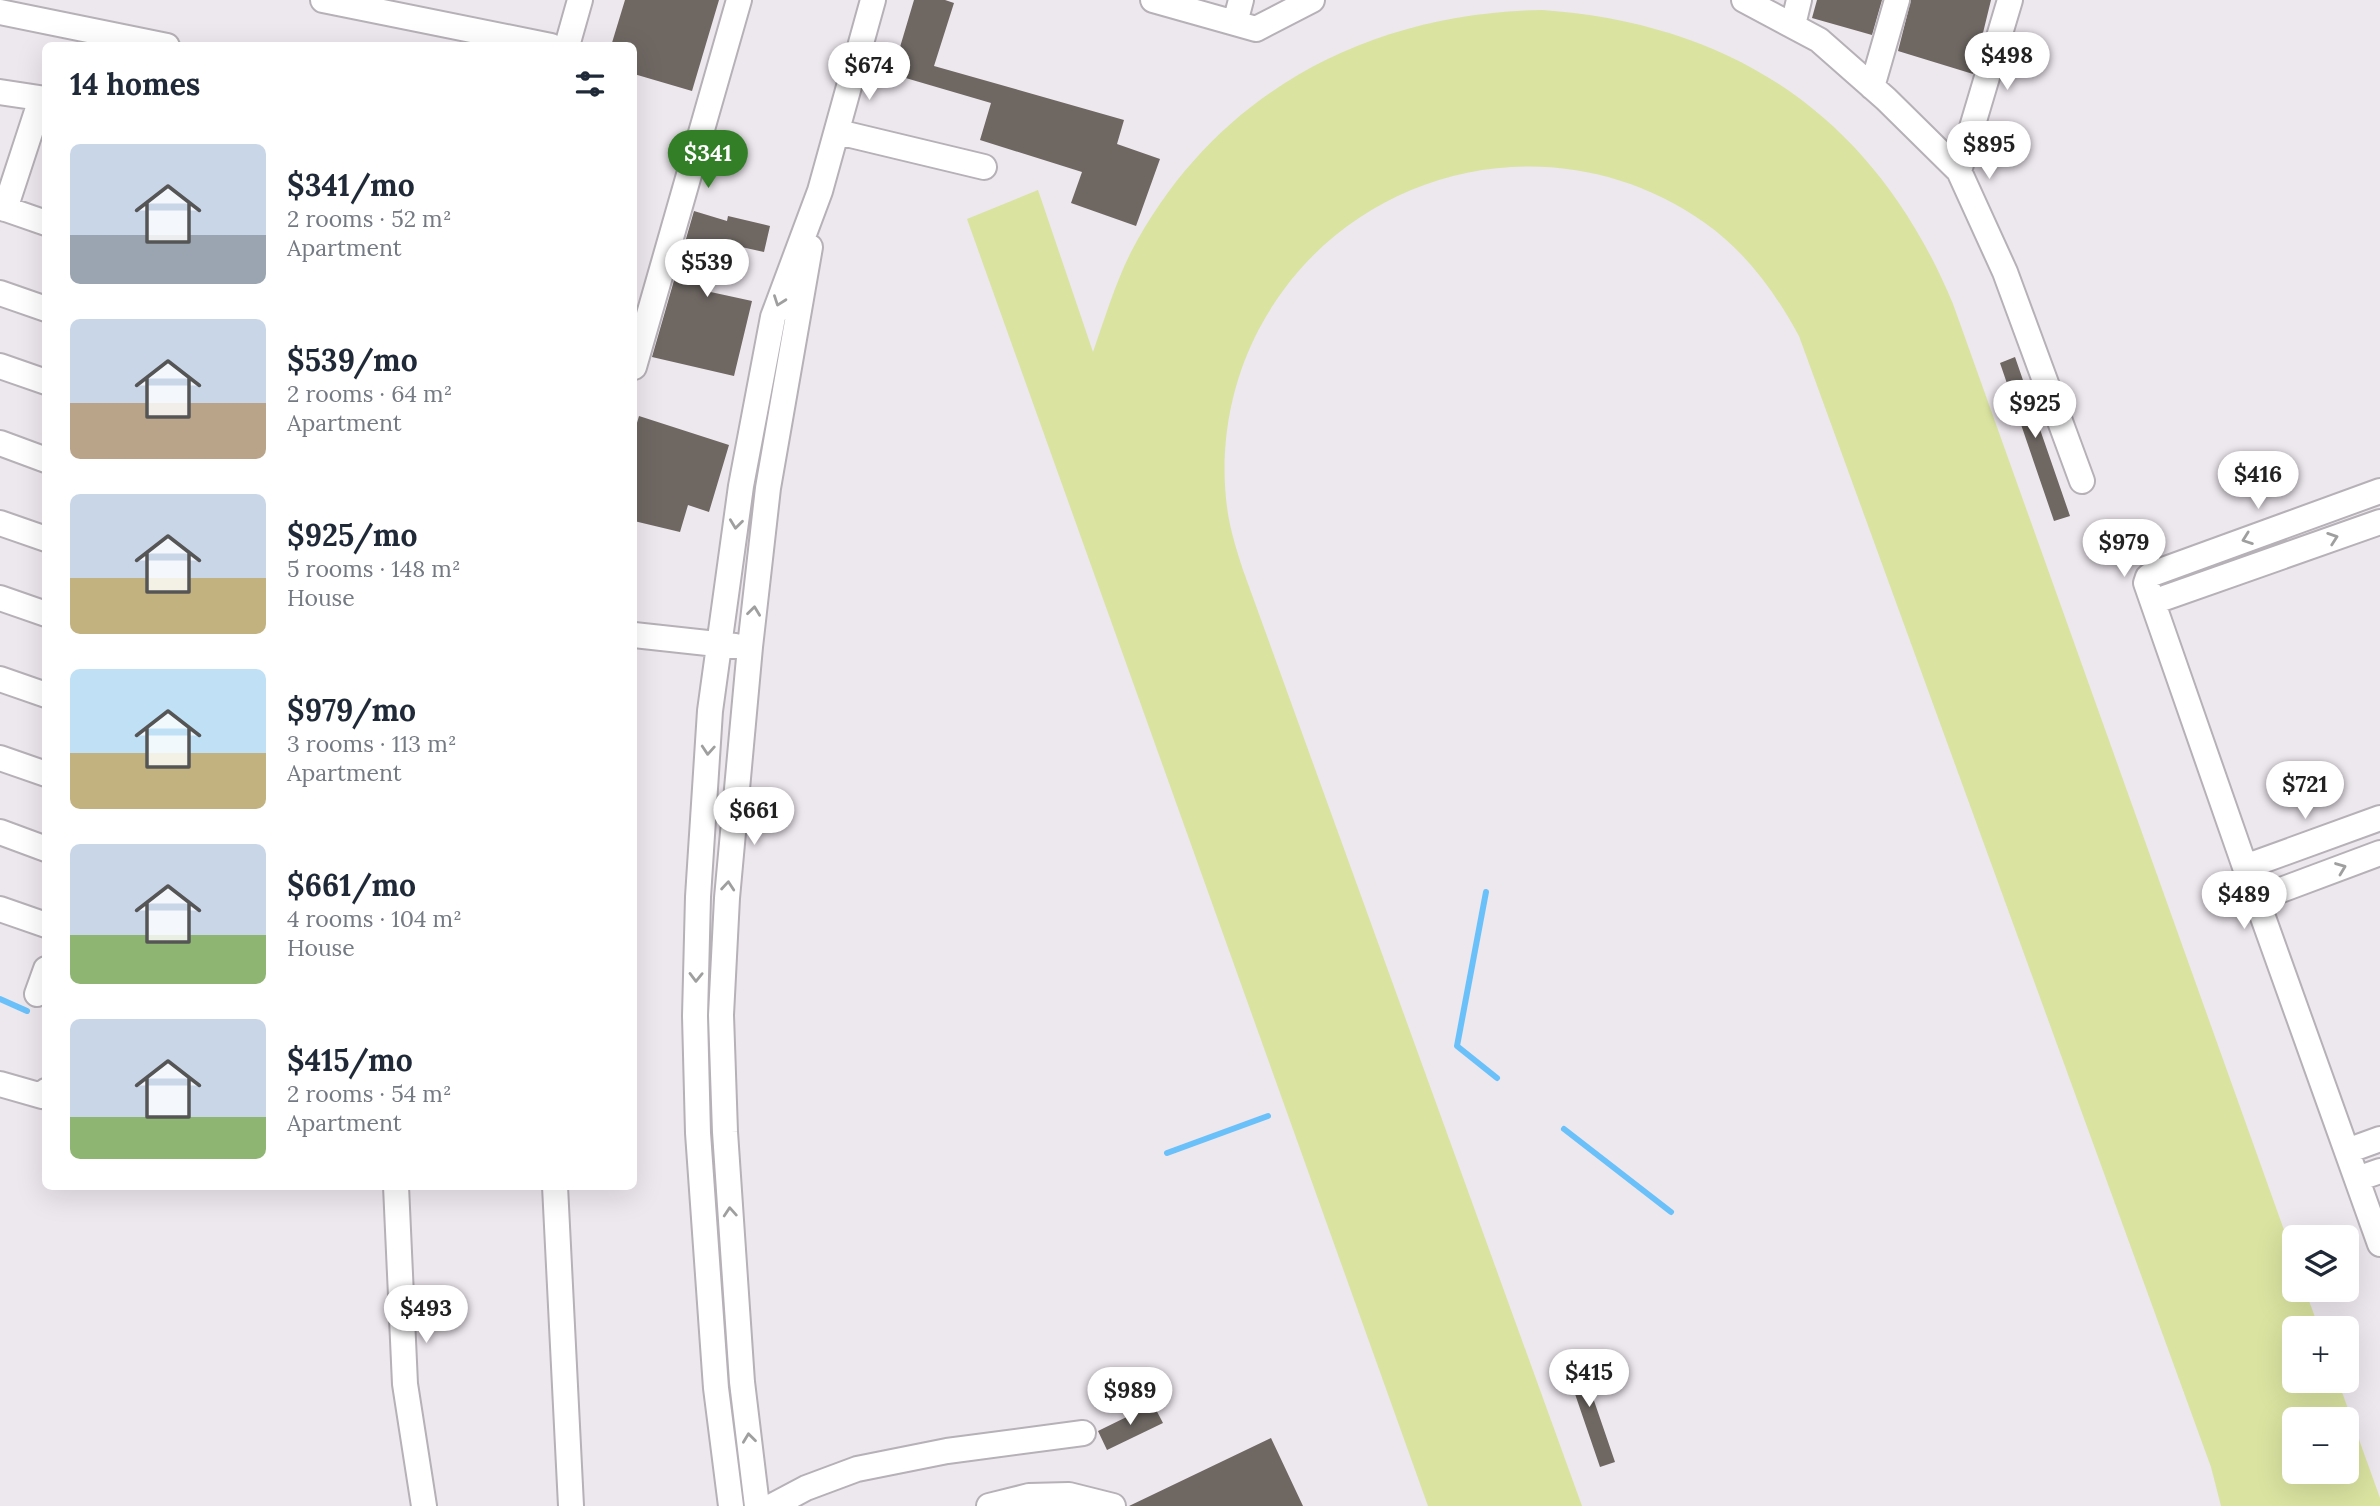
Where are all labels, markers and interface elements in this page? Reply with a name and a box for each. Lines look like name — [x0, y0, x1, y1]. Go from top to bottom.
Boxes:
pin: $498 — [1966, 32, 2048, 92]
text: $498 — [1981, 40, 2033, 69]
pin: $674 — [828, 42, 910, 102]
text: $674 — [844, 50, 894, 79]
text: 14 homes — [70, 65, 200, 103]
icon: filters — [571, 65, 609, 103]
pin: $895 — [1948, 122, 2030, 181]
text: $895 — [1963, 129, 2015, 158]
pin: $341 — [667, 130, 749, 190]
text: $341 — [684, 138, 732, 167]
text: $341/mo — [287, 166, 415, 204]
icon: home — [126, 172, 210, 256]
text: 2 rooms · 52 m² — [287, 204, 452, 233]
text: Apartment — [287, 233, 402, 262]
pin: $539 — [666, 240, 748, 299]
text: $539 — [681, 247, 733, 276]
one-way arrow — [773, 294, 787, 306]
text: $539/mo — [287, 341, 418, 379]
icon: home — [126, 347, 210, 431]
text: 2 rooms · 64 m² — [287, 379, 452, 408]
pin: $925 — [1994, 380, 2076, 440]
text: $925 — [2009, 388, 2061, 417]
text: Apartment — [287, 408, 402, 437]
pin: $416 — [2217, 452, 2299, 511]
text: $416 — [2234, 459, 2282, 488]
text: $925/mo — [287, 516, 417, 554]
one-way arrow — [729, 518, 744, 530]
pin: $979 — [2083, 520, 2165, 579]
icon: home — [126, 522, 210, 606]
text: $979 — [2099, 527, 2149, 556]
one-way arrow — [2241, 531, 2253, 545]
one-way arrow — [2326, 532, 2339, 546]
text: 5 rooms · 148 m² — [287, 554, 461, 583]
text: House — [287, 583, 355, 612]
one-way arrow — [746, 605, 761, 616]
text: $979/mo — [287, 691, 416, 729]
icon: home — [126, 697, 210, 781]
text: 3 rooms · 113 m² — [287, 729, 457, 758]
one-way arrow — [700, 744, 715, 755]
text: Apartment — [287, 758, 402, 787]
pin: $721 — [2264, 762, 2346, 821]
text: $721 — [2282, 769, 2328, 798]
pin: $661 — [713, 788, 795, 847]
text: $661 — [729, 795, 779, 824]
one-way arrow — [2335, 862, 2347, 876]
text: $661/mo — [287, 866, 416, 904]
icon: home — [126, 872, 210, 956]
pin: $489 — [2203, 872, 2285, 931]
text: $489 — [2218, 879, 2270, 908]
one-way arrow — [720, 881, 735, 892]
text: 4 rooms · 104 m² — [287, 904, 462, 933]
text: House — [287, 933, 355, 962]
one-way arrow — [689, 971, 704, 982]
text: $415/mo — [287, 1041, 413, 1079]
icon: home — [126, 1047, 210, 1131]
text: 2 rooms · 54 m² — [287, 1079, 452, 1108]
text: Apartment — [287, 1108, 402, 1137]
one-way arrow — [723, 1206, 738, 1217]
map controls — [2282, 1225, 2359, 1484]
button: layers — [2282, 1225, 2359, 1302]
pin: $493 — [385, 1286, 467, 1345]
text: $493 — [400, 1293, 452, 1322]
button: + — [2282, 1316, 2359, 1393]
pin: $415 — [1548, 1350, 1630, 1409]
text: $415 — [1565, 1357, 1613, 1386]
pin: $989 — [1089, 1368, 1171, 1427]
text: $989 — [1103, 1375, 1157, 1404]
button: − — [2282, 1407, 2359, 1484]
one-way arrow — [741, 1432, 756, 1444]

